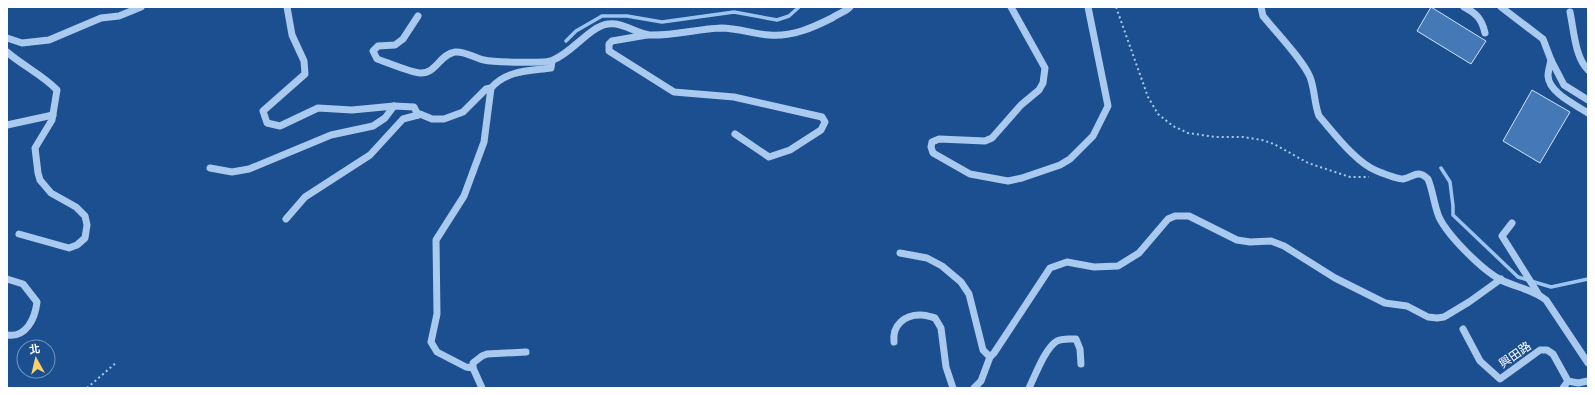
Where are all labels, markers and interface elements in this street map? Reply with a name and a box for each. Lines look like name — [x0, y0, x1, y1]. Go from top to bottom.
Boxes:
north arrow — [16, 339, 56, 379]
street label: 興田路 — [1496, 339, 1533, 370]
text: 北 — [28, 343, 41, 356]

